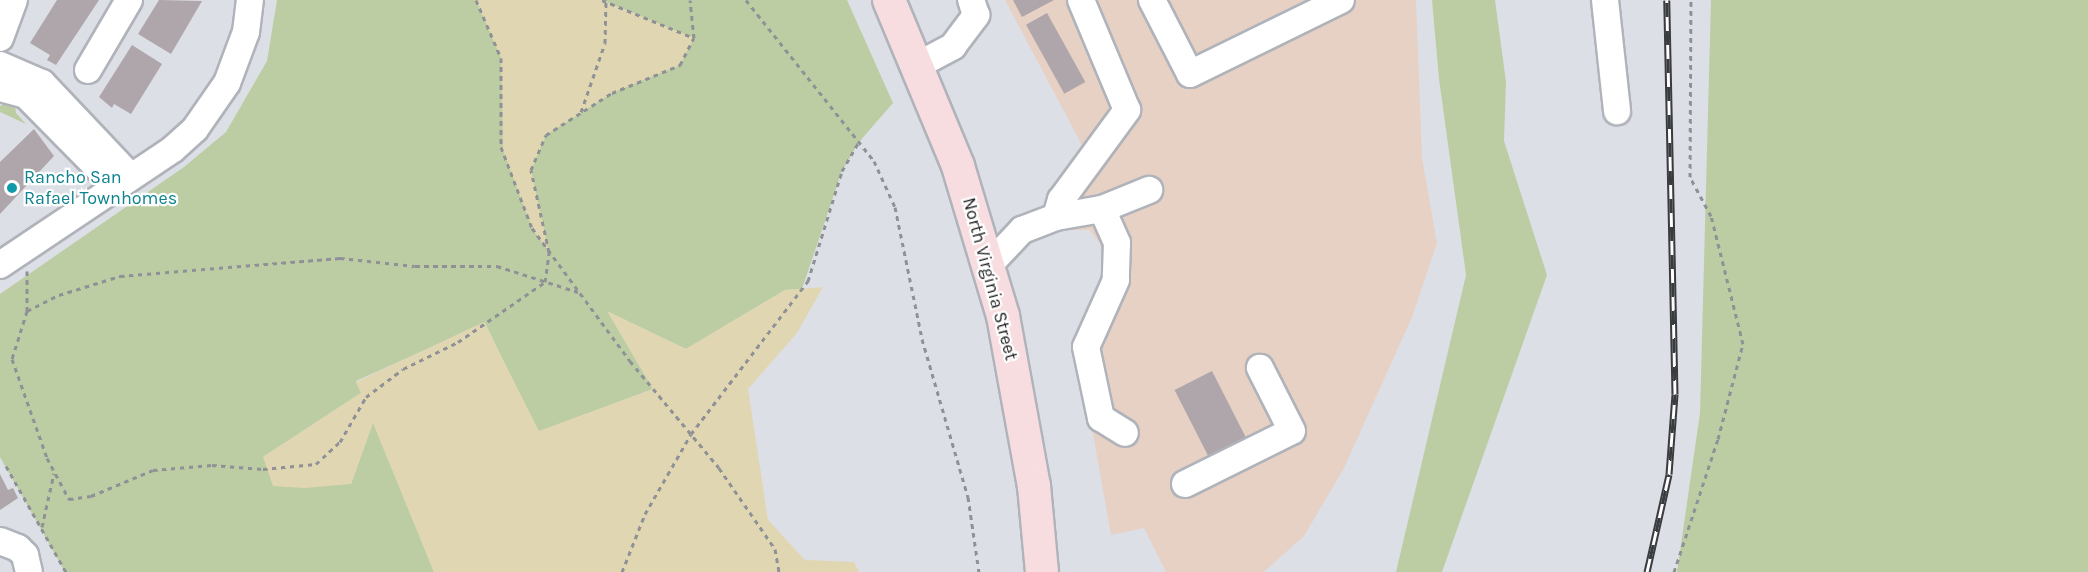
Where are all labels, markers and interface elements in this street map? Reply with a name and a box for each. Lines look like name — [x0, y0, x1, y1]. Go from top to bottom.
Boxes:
place label: Rancho San Rafael Townhomes — [24, 167, 177, 210]
marker: Rancho San Rafael Townhomes — [5, 181, 19, 195]
street label: North Virginia Street — [958, 195, 1022, 363]

